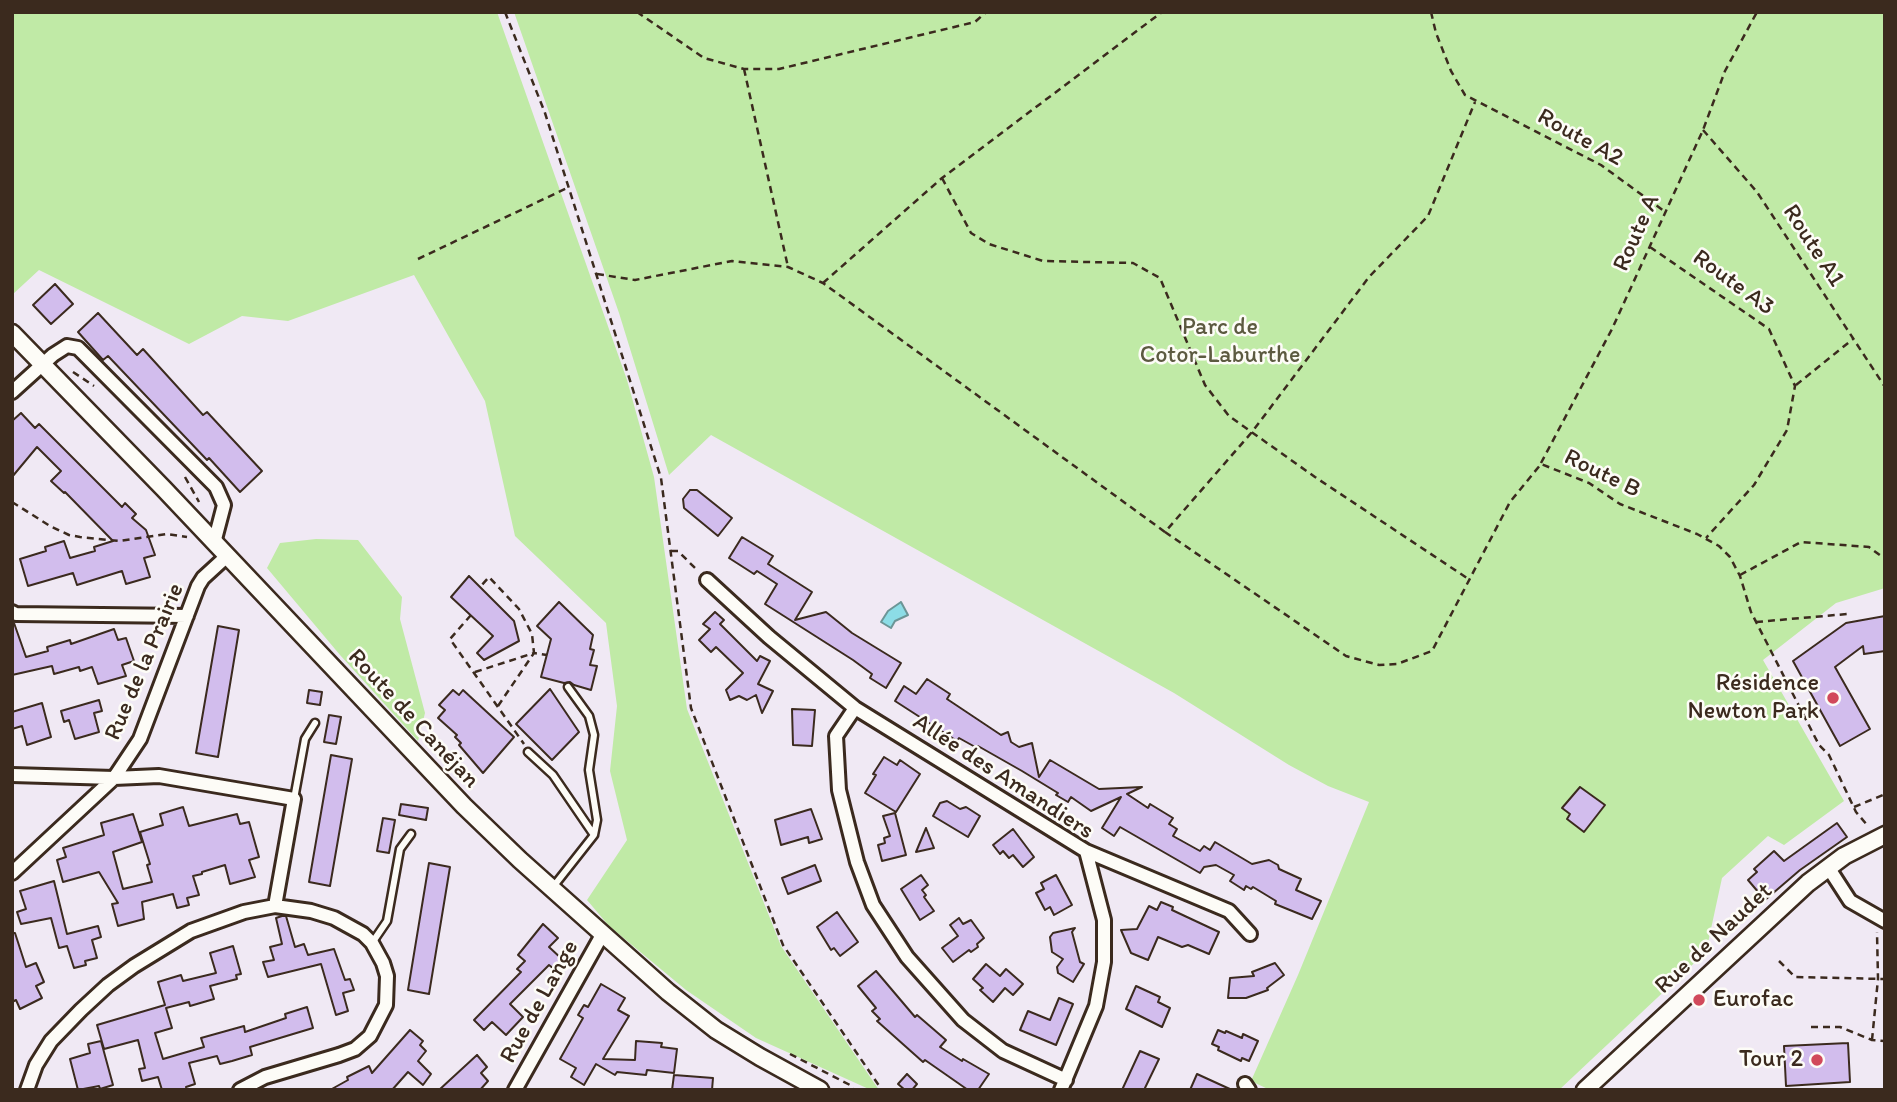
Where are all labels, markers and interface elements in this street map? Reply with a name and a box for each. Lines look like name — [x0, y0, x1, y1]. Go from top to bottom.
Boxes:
street label: Route A2 — [1532, 103, 1628, 173]
street label: Route A — [1607, 190, 1667, 276]
street label: Route A1 — [1776, 199, 1850, 293]
street label: Route A3 — [1686, 244, 1780, 322]
park label: Parc de Cotor-Laburthe — [1140, 314, 1300, 370]
street label: Route B — [1559, 443, 1645, 505]
street label: Rue de la Prairie — [99, 579, 191, 745]
street label: Route de Canéjan — [341, 643, 485, 795]
place label: Résidence Newton Park — [1688, 670, 1819, 726]
marker: Résidence Newton Park — [1825, 690, 1841, 706]
street label: Allée des Amandiers — [907, 708, 1099, 846]
street label: Rue de Naudet — [1649, 877, 1779, 1001]
street label: Rue de Lange — [494, 935, 586, 1069]
place label: Eurofac — [1713, 986, 1794, 1014]
marker: Eurofac — [1691, 992, 1707, 1008]
place label: Tour 2 — [1739, 1046, 1803, 1074]
marker: Tour 2 — [1809, 1052, 1825, 1068]

